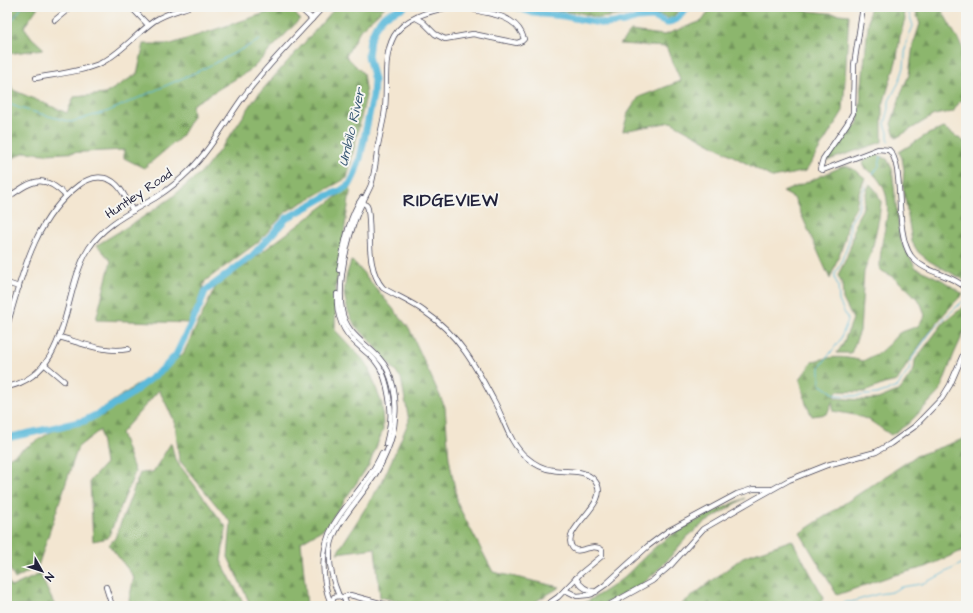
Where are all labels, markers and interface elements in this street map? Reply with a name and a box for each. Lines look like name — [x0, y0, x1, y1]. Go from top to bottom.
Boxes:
water label: Umbilo River — [333, 85, 371, 168]
street label: Huntley Road — [101, 165, 177, 224]
district label: RIDGEVIEW — [403, 189, 499, 213]
north arrow — [22, 551, 62, 591]
text: N — [41, 570, 57, 584]

